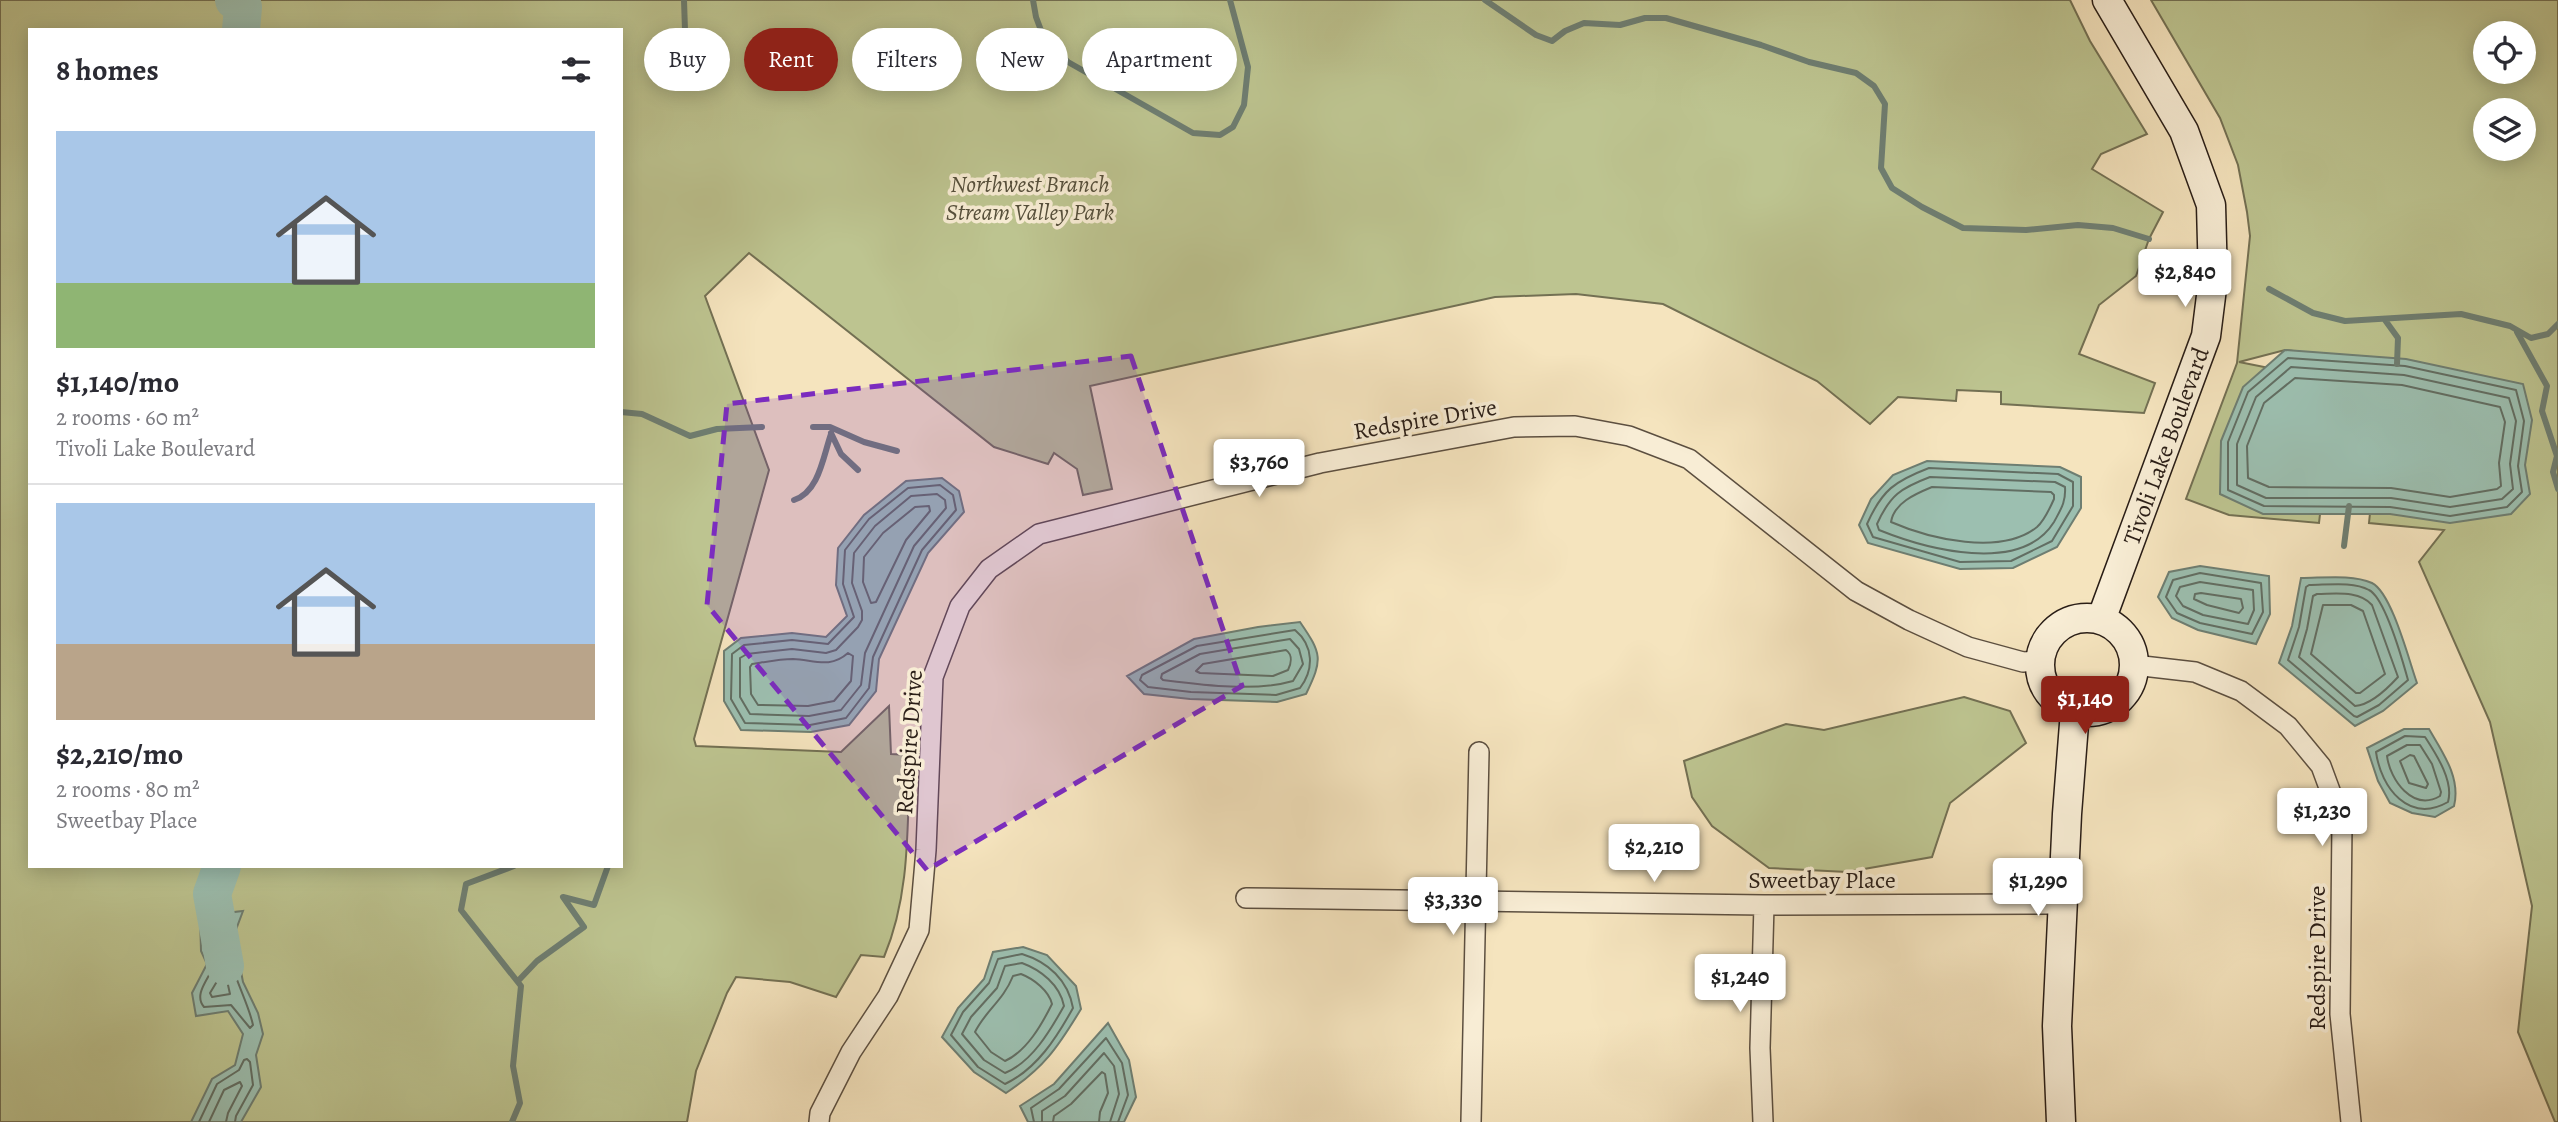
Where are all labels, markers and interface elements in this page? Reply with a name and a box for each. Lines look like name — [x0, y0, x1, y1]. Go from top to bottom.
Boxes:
map controls — [2473, 21, 2536, 161]
button: locate — [2473, 21, 2536, 84]
chip: Buy — [644, 28, 730, 91]
chip: Rent — [744, 28, 838, 91]
chip: Filters — [852, 28, 962, 91]
chip: New — [976, 28, 1068, 91]
chip: Apartment — [1082, 28, 1237, 91]
text: 8 homes — [56, 50, 159, 90]
icon: filters — [557, 51, 595, 89]
button: layers — [2473, 98, 2536, 161]
park label: Northwest Branch Stream Valley Park — [946, 168, 1115, 228]
icon: home — [263, 177, 389, 303]
pin: $2,840 — [2128, 250, 2242, 309]
text: $2,840 — [2154, 256, 2216, 287]
street label: Tivoli Lake Boulevard — [2115, 343, 2217, 549]
text: $1,140/mo — [56, 362, 179, 402]
street label: Redspire Drive — [1351, 391, 1499, 447]
text: 2 rooms · 60 m² — [56, 402, 199, 433]
text: Tivoli Lake Boulevard — [56, 433, 255, 464]
pin: $3,760 — [1202, 440, 1316, 499]
text: $3,760 — [1230, 446, 1288, 477]
icon: home — [263, 549, 389, 675]
street label: Redspire Drive — [888, 669, 930, 815]
pin: $1,140 — [2028, 676, 2142, 736]
text: $1,140 — [2057, 683, 2113, 714]
text: $2,210/mo — [56, 734, 183, 774]
text: 2 rooms · 80 m² — [56, 774, 200, 805]
pin: $1,230 — [2265, 788, 2379, 848]
text: $1,230 — [2293, 795, 2351, 826]
text: Sweetbay Place — [56, 805, 197, 836]
pin: $2,210 — [1597, 824, 1711, 884]
text: $2,210 — [1625, 831, 1683, 862]
pin: $1,290 — [1981, 858, 2095, 918]
street label: Sweetbay Place — [1748, 864, 1896, 896]
text: $1,290 — [2009, 865, 2067, 896]
pin: $3,330 — [1396, 878, 1510, 937]
text: $3,330 — [1424, 884, 1482, 915]
street label: Redspire Drive — [2301, 885, 2333, 1031]
pin: $1,240 — [1683, 954, 1797, 1014]
text: $1,240 — [1711, 961, 1769, 992]

